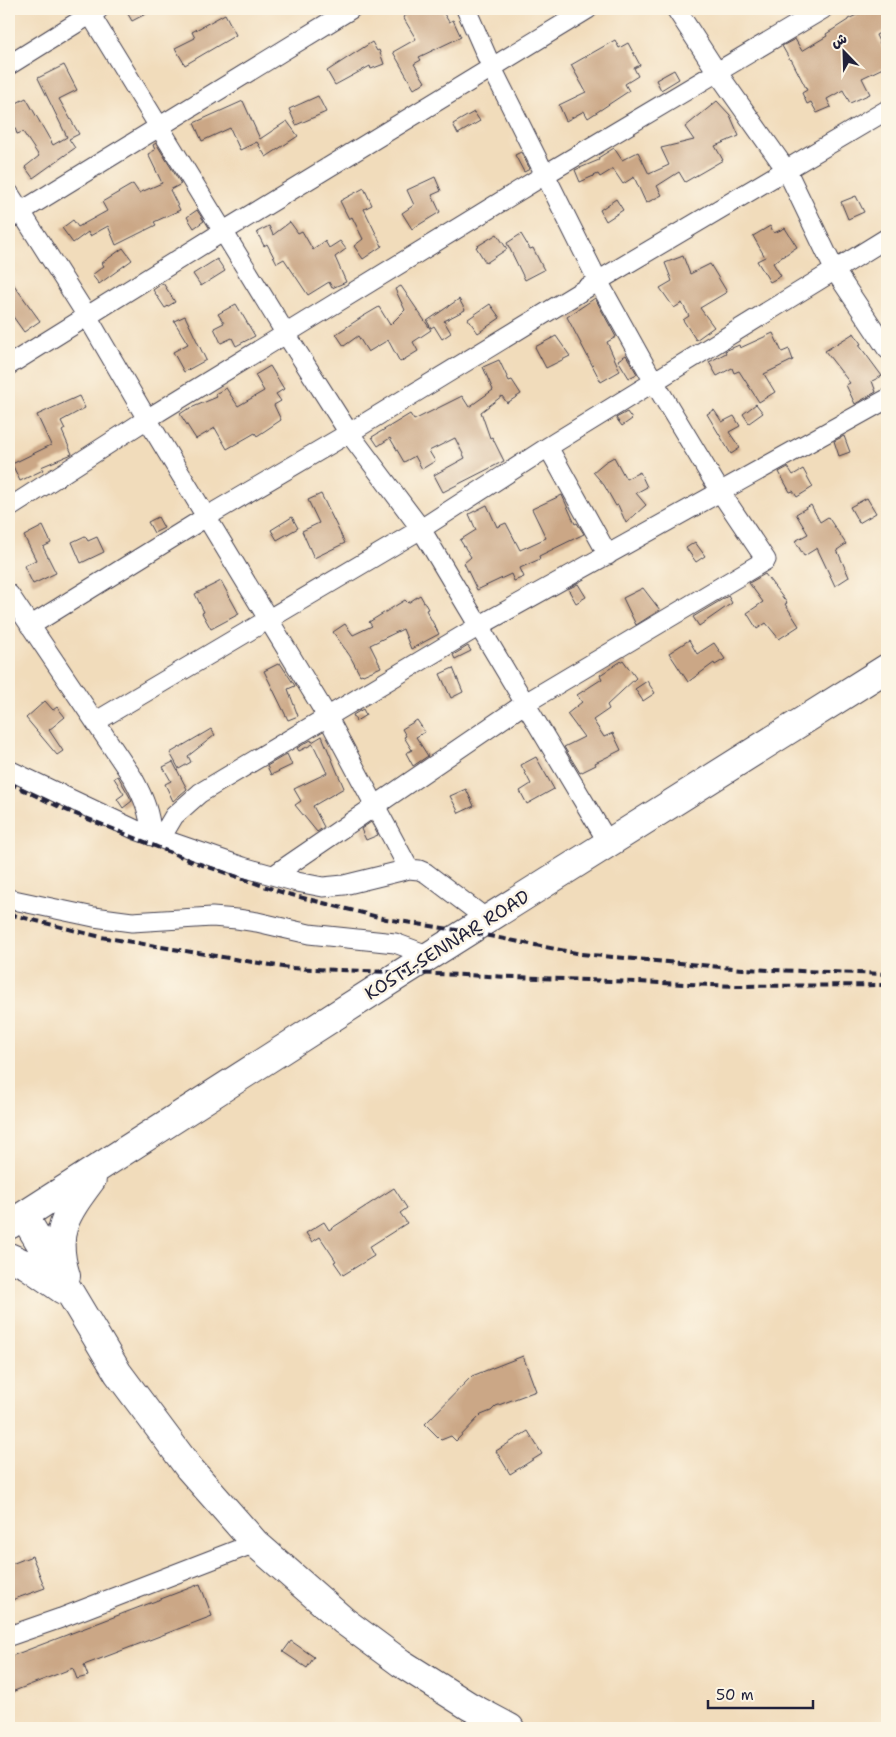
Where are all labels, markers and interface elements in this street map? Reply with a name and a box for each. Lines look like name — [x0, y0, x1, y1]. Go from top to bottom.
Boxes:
north arrow — [818, 28, 868, 78]
text: ش — [828, 29, 850, 51]
street label: KOSTI-SENNAR ROAD — [360, 884, 534, 1006]
scale bar — [708, 1677, 814, 1709]
text: 50 m — [716, 1685, 754, 1705]

